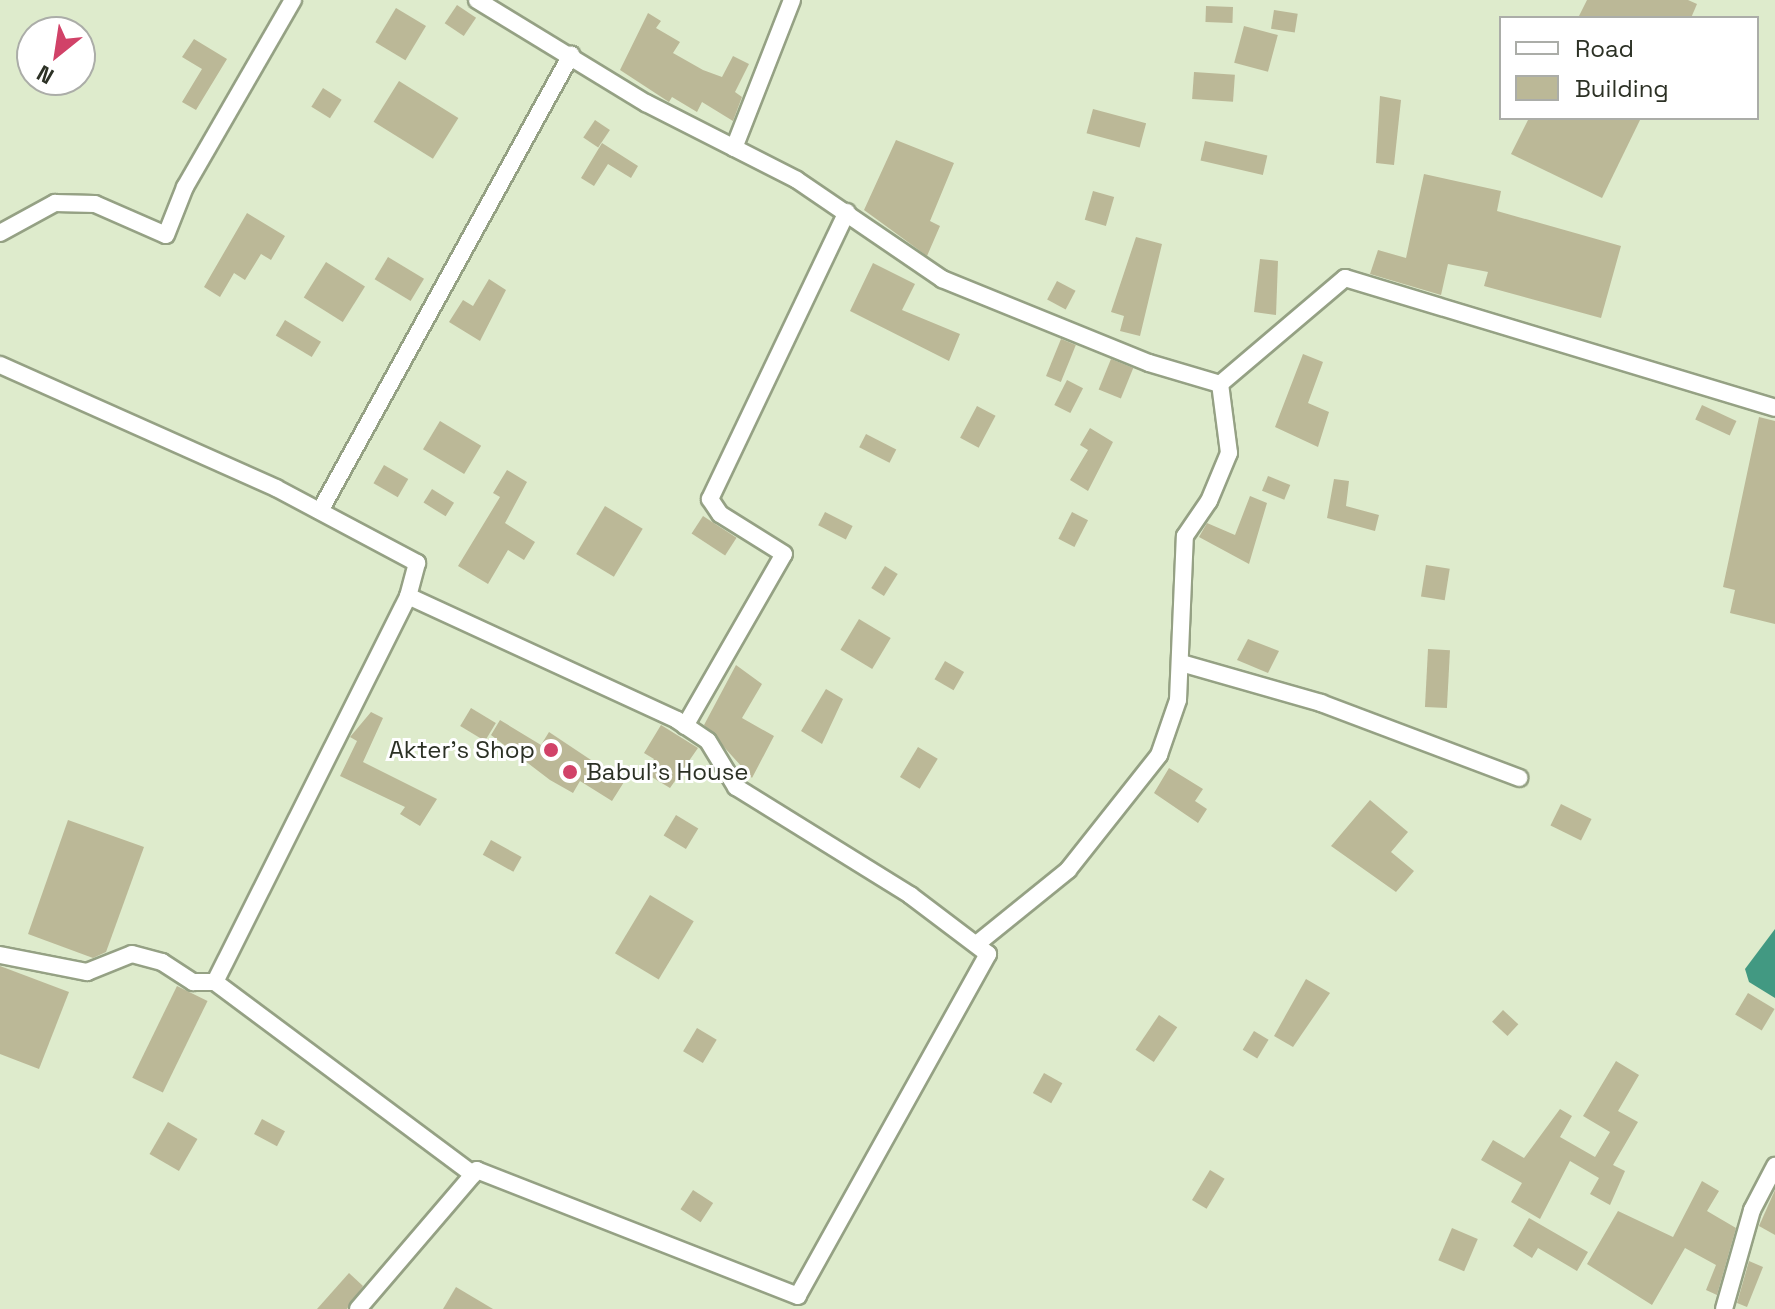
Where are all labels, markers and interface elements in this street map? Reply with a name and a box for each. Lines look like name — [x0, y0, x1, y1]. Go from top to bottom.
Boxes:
north arrow — [16, 16, 96, 96]
legend — [1499, 16, 1759, 120]
text: Road — [1575, 33, 1634, 64]
text: N — [32, 59, 58, 91]
text: Building — [1575, 73, 1669, 104]
place label: Akter's Shop — [389, 736, 535, 764]
marker: Akter's Shop — [542, 741, 560, 759]
place label: Babul's House — [586, 758, 749, 786]
marker: Babul's House — [561, 763, 579, 781]

